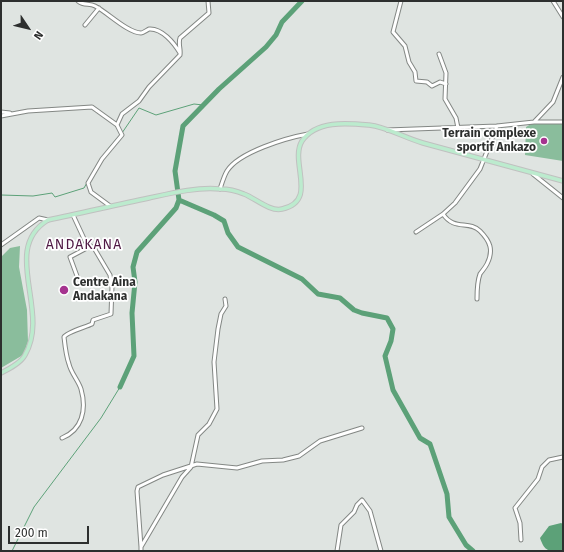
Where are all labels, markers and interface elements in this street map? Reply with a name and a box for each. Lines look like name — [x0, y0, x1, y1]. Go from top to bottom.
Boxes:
north arrow — [8, 8, 48, 48]
text: N — [31, 28, 46, 42]
place label: Terrain complexe sportif Ankazo — [442, 127, 536, 155]
marker: Terrain complexe sportif Ankazo — [539, 136, 549, 146]
district label: ANDAKANA — [46, 237, 122, 253]
place label: Centre Aina Andakana — [73, 276, 136, 304]
marker: Centre Aina Andakana — [58, 284, 70, 296]
scale bar — [10, 518, 91, 544]
text: 200 m — [15, 526, 48, 540]

